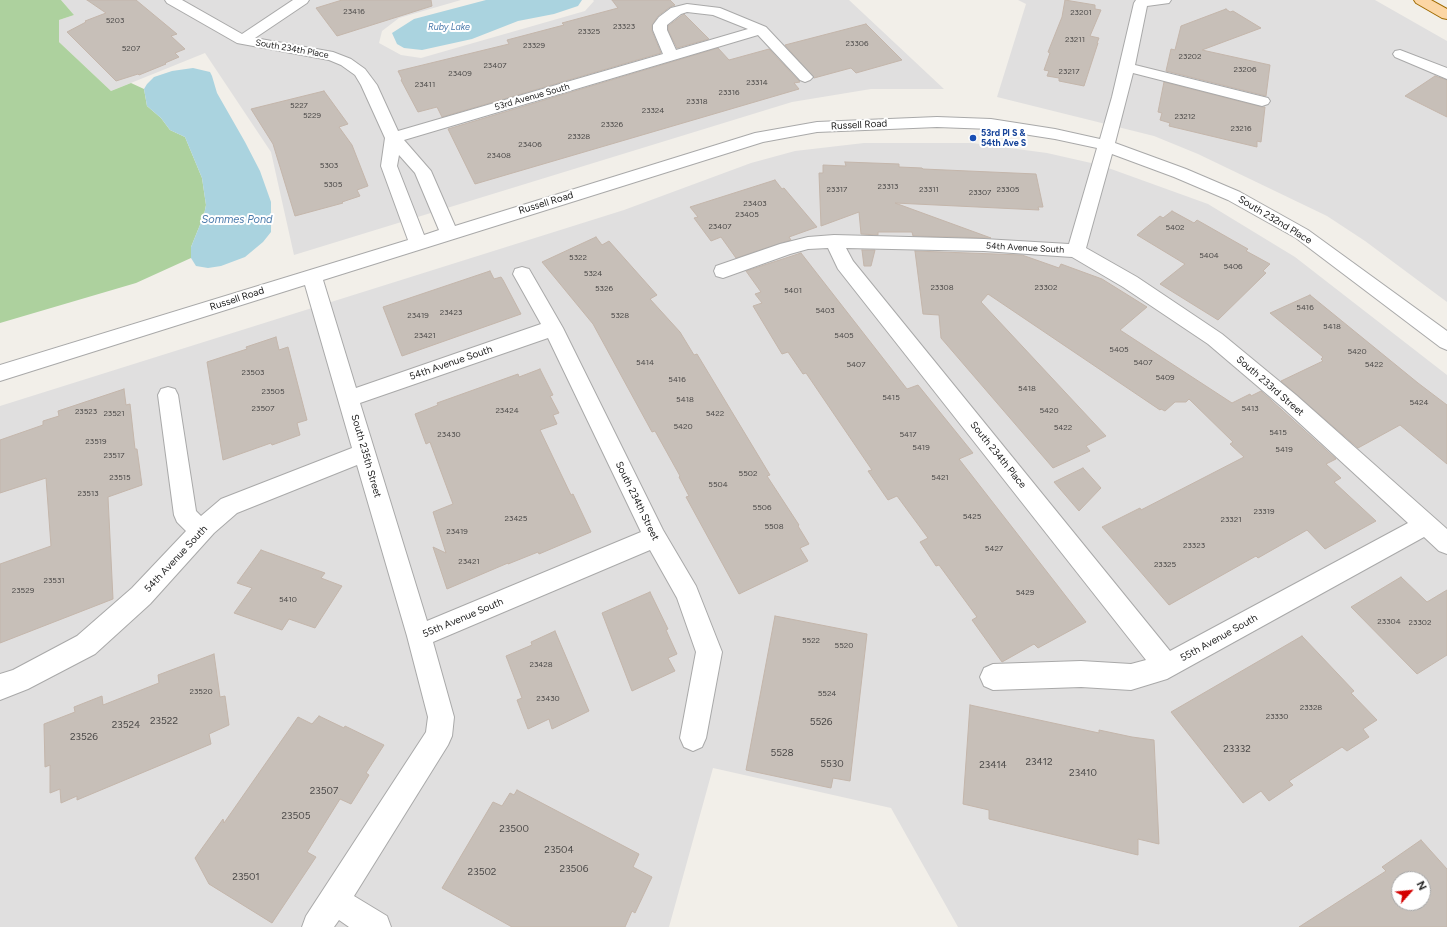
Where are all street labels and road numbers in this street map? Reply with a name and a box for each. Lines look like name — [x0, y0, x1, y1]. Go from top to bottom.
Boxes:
street label: South 234th Place — [255, 37, 329, 61]
street label: 53rd Avenue South — [493, 81, 571, 113]
street label: Russell Road — [830, 118, 888, 132]
street label: Russell Road — [517, 189, 575, 217]
street label: South 232nd Place — [1236, 193, 1314, 247]
street label: 54th Avenue South — [986, 241, 1064, 255]
street label: Russell Road — [208, 285, 266, 313]
street label: 54th Avenue South — [408, 343, 494, 383]
street label: South 233rd Street — [1234, 353, 1306, 419]
street label: South 235th Street — [348, 413, 384, 499]
street label: South 234th Place — [967, 419, 1029, 491]
street label: South 234th Street — [613, 460, 661, 542]
street label: 54th Avenue South — [142, 523, 210, 595]
street label: 55th Avenue South — [421, 596, 505, 640]
street label: 55th Avenue South — [1178, 612, 1260, 664]

